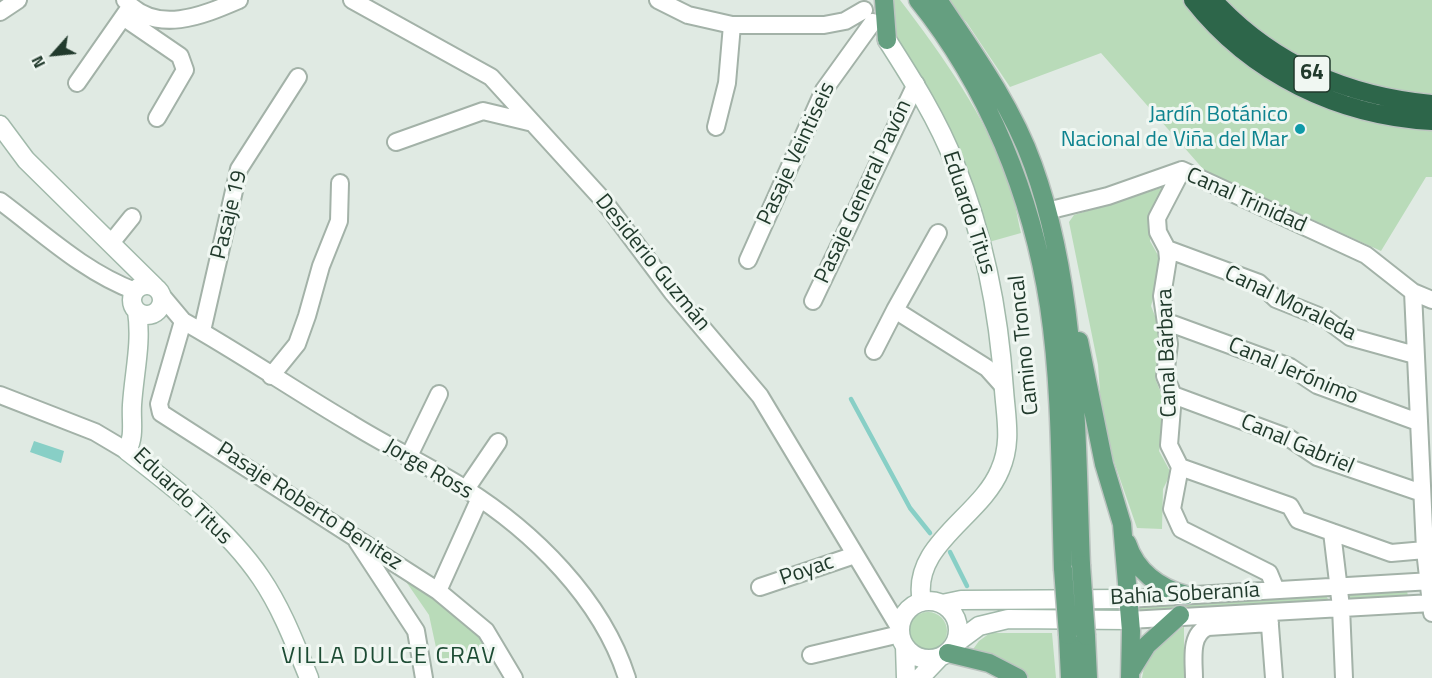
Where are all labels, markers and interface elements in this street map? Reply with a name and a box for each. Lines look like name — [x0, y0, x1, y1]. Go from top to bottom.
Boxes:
north arrow — [24, 24, 84, 84]
text: N — [25, 52, 51, 73]
road number: 64 — [1294, 56, 1330, 92]
street label: Pasaje Veintiseis — [752, 78, 842, 230]
street label: Pasaje General Pavón — [810, 96, 918, 288]
place label: Jardín Botánico Nacional de Viña del Mar — [1061, 103, 1288, 154]
marker: Jardín Botánico Nacional de Viña del Mar — [1293, 122, 1307, 136]
street label: Eduardo Titus — [936, 148, 1000, 278]
street label: Canal Trinidad — [1182, 163, 1310, 239]
street label: Pasaje 19 — [206, 168, 254, 262]
street label: Desiderio Guzmán — [589, 189, 715, 337]
street label: Canal Moraleda — [1220, 261, 1360, 347]
street label: Camino Troncal — [1005, 274, 1045, 416]
street label: Canal Bárbara — [1153, 288, 1183, 418]
street label: Canal Jerónimo — [1224, 333, 1362, 411]
street label: Canal Gabriel — [1236, 409, 1358, 481]
street label: Jorge Ross — [379, 434, 477, 506]
street label: Pasaje Roberto Benitez — [211, 437, 407, 577]
street label: Eduardo Titus — [127, 443, 237, 551]
street label: Poyac — [777, 550, 837, 592]
street label: Bahía Soberanía — [1110, 578, 1260, 612]
district label: VILLA DULCE CRAV — [281, 643, 497, 671]

